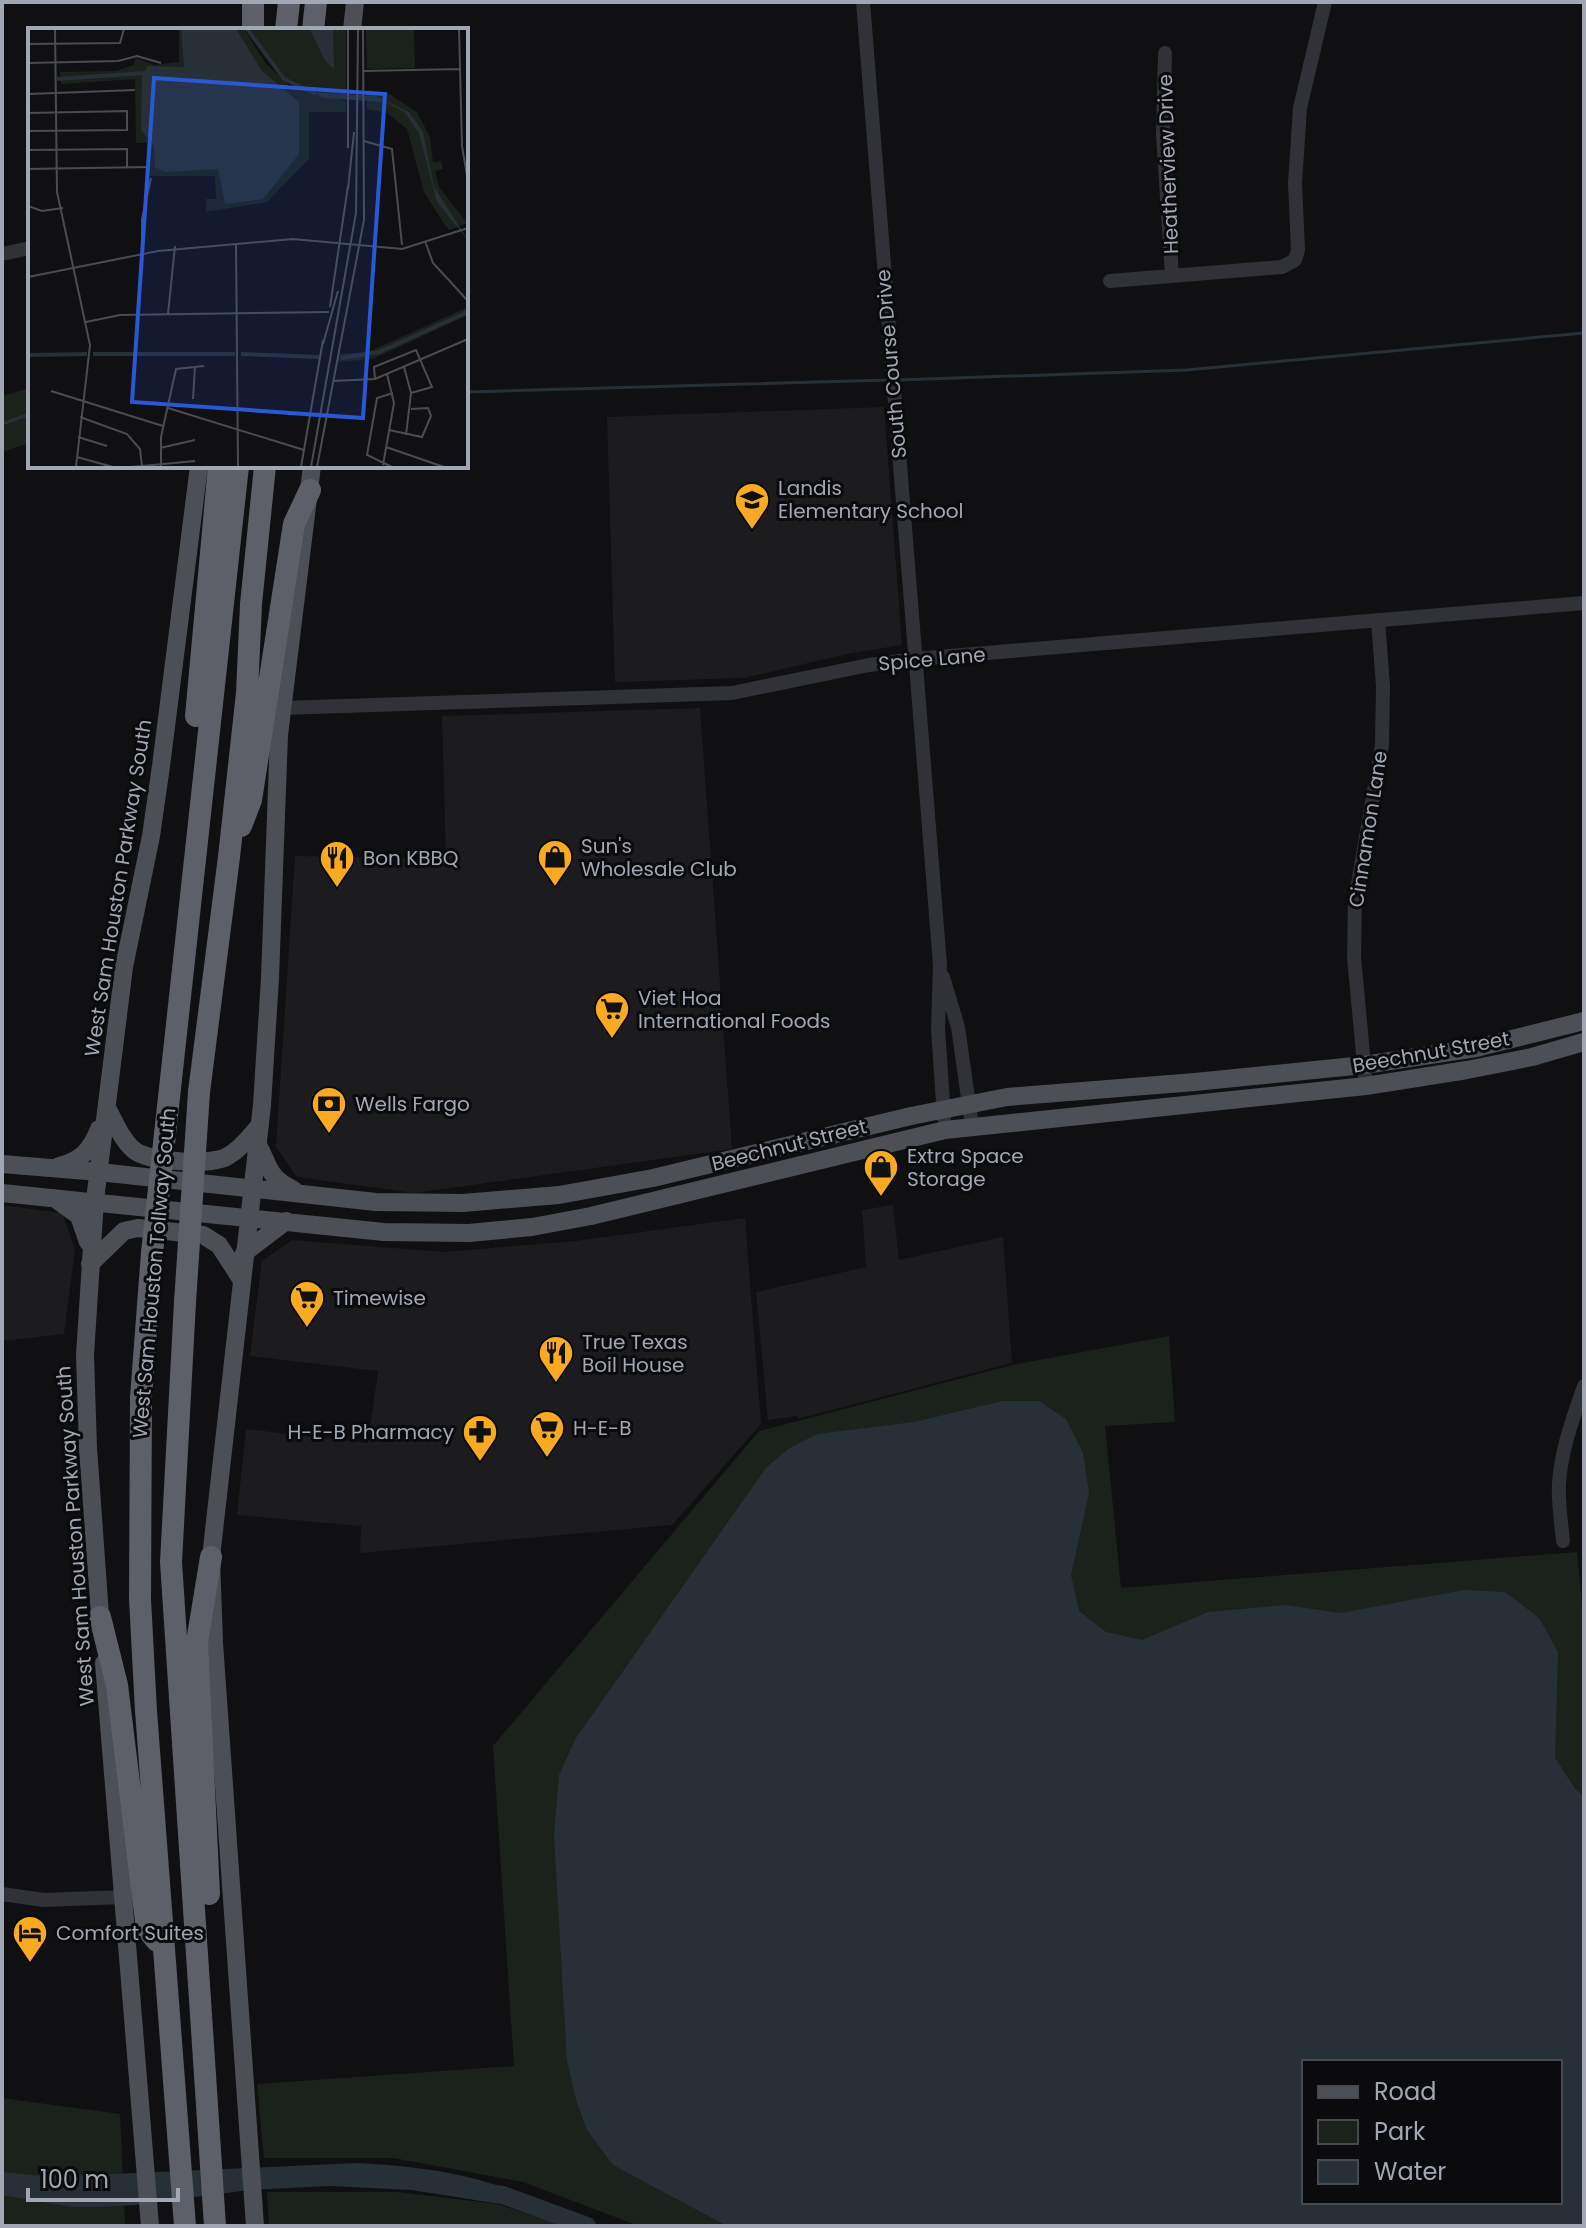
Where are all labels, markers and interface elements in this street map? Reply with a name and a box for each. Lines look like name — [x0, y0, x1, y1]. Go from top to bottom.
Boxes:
inset map — [28, 28, 468, 468]
street label: Heatherview Drive — [1151, 74, 1185, 254]
street label: South Course Drive — [869, 268, 913, 460]
place label: Landis Elementary School — [778, 474, 963, 525]
school or university icon: Landis Elementary School — [733, 481, 771, 531]
street label: Spice Lane — [877, 640, 987, 678]
street label: West Sam Houston Parkway South — [77, 717, 159, 1059]
street label: Cinnamon Lane — [1342, 749, 1394, 909]
place label: Sun's Wholesale Club — [581, 832, 737, 883]
shop icon: Sun's Wholesale Club — [536, 838, 574, 888]
restaurant icon: Bon KBBQ — [318, 839, 356, 889]
place label: Bon KBBQ — [363, 844, 459, 872]
place label: Viet Hoa International Foods — [638, 984, 830, 1035]
supermarket icon: Viet Hoa International Foods — [593, 990, 631, 1040]
street label: Beechnut Street — [1350, 1024, 1512, 1080]
bank icon: Wells Fargo — [310, 1085, 348, 1135]
place label: Wells Fargo — [355, 1090, 470, 1118]
street label: West Sam Houston Tollway South — [126, 1107, 182, 1439]
street label: Beechnut Street — [709, 1112, 869, 1178]
place label: Extra Space Storage — [907, 1142, 1024, 1193]
shop icon: Extra Space Storage — [862, 1148, 900, 1198]
supermarket icon: Timewise — [288, 1279, 326, 1329]
place label: Timewise — [333, 1284, 426, 1312]
place label: True Texas Boil House — [582, 1328, 688, 1379]
restaurant icon: True Texas Boil House — [537, 1334, 575, 1384]
street label: West Sam Houston Parkway South — [49, 1365, 101, 1707]
supermarket icon: H-E-B — [528, 1409, 566, 1459]
pharmacy icon: H-E-B Pharmacy — [461, 1413, 499, 1463]
place label: H-E-B — [573, 1414, 631, 1442]
place label: H-E-B Pharmacy — [287, 1418, 454, 1446]
hotel icon: Comfort Suites — [11, 1914, 49, 1964]
place label: Comfort Suites — [56, 1919, 204, 1947]
legend — [1302, 2060, 1562, 2204]
text: Road — [1374, 2075, 1436, 2108]
text: Park — [1374, 2115, 1426, 2148]
scale bar — [28, 2152, 178, 2202]
text: Water — [1374, 2155, 1446, 2188]
text: 100 m — [40, 2163, 109, 2196]

